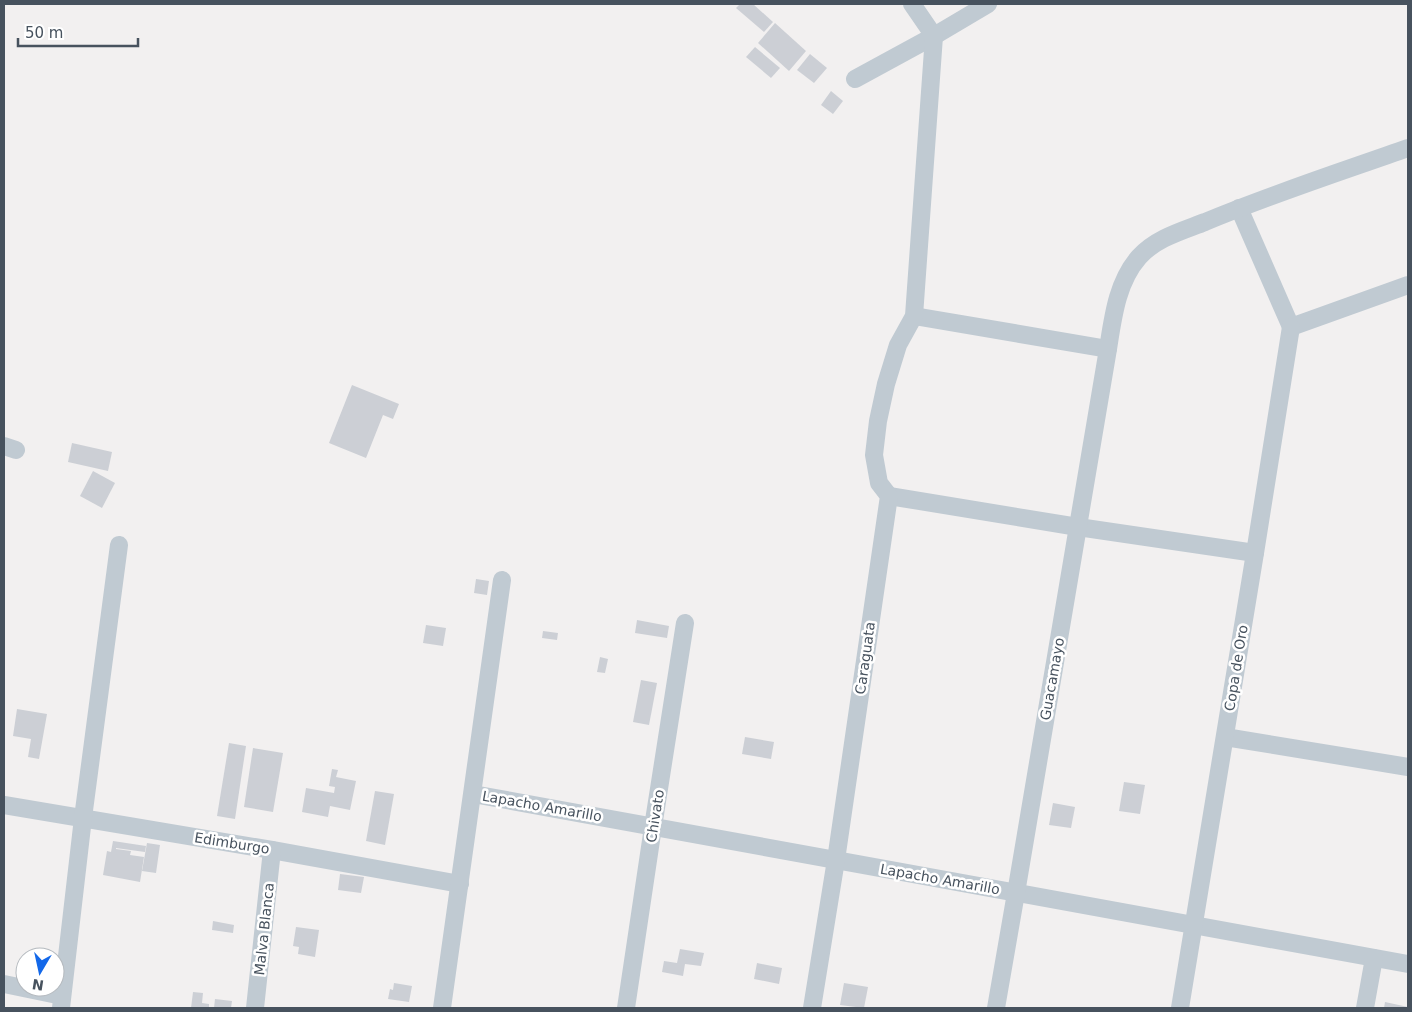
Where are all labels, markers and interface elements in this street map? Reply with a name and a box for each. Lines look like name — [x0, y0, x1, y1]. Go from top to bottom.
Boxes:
scale bar — [18, 15, 138, 47]
text: 50 m — [25, 24, 63, 42]
street label: Caraguata — [852, 621, 878, 695]
street label: Copa de Oro — [1221, 624, 1251, 712]
street label: Guacamayo — [1037, 636, 1067, 722]
street label: Lapacho Amarillo — [481, 788, 603, 824]
street label: Chivato — [643, 788, 667, 844]
street label: Edimburgo — [193, 829, 271, 857]
street label: Lapacho Amarillo — [879, 861, 1001, 897]
street label: Malva Blanca — [251, 882, 277, 976]
north arrow — [15, 947, 65, 997]
text: N — [31, 976, 45, 994]

